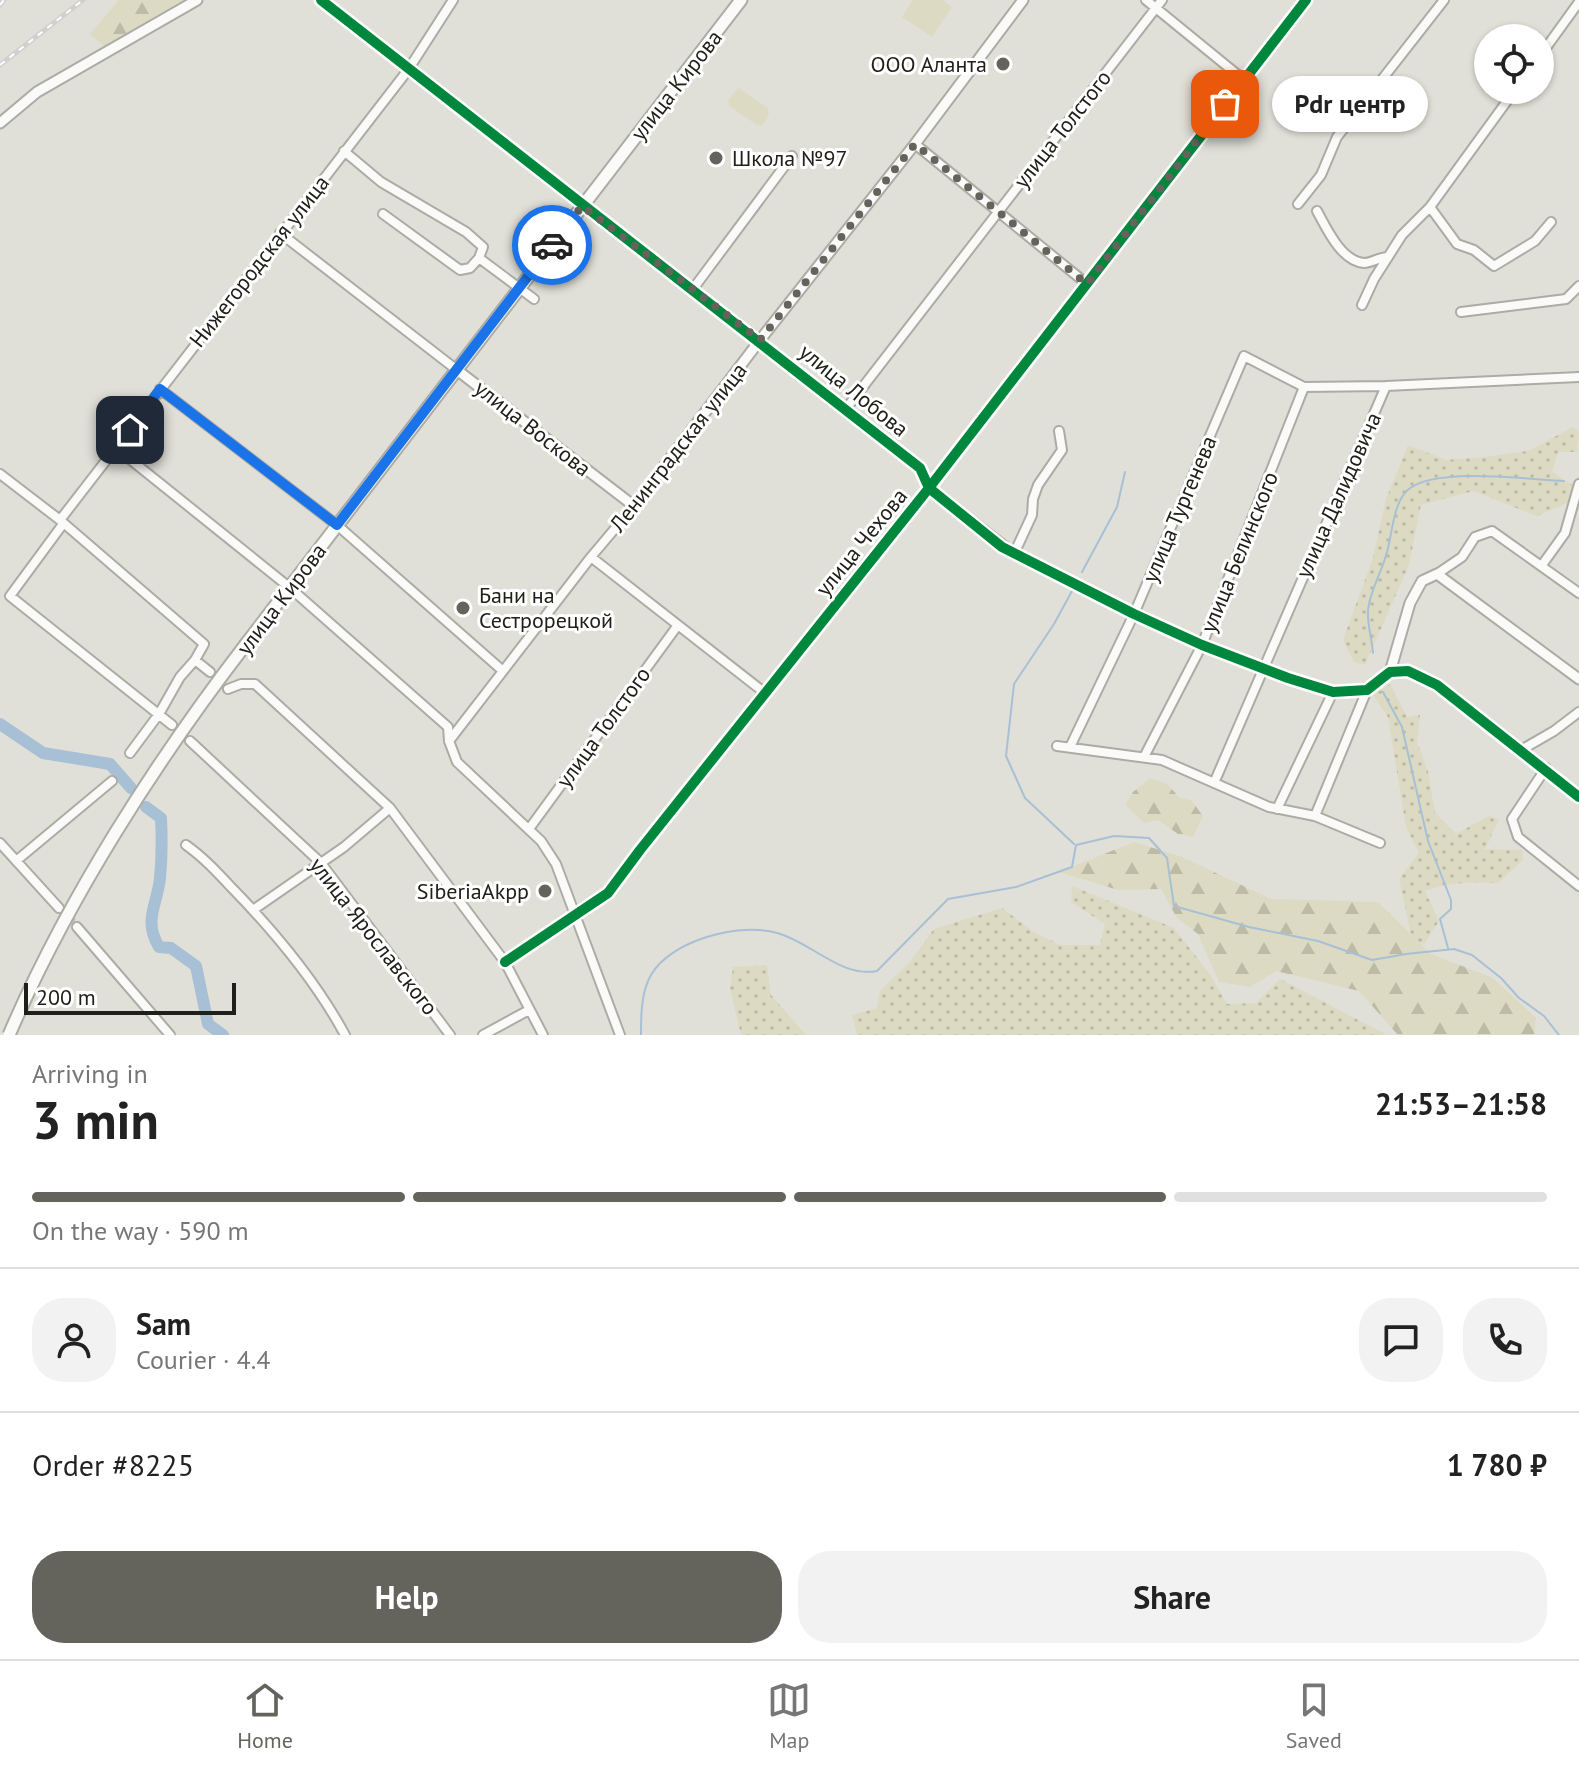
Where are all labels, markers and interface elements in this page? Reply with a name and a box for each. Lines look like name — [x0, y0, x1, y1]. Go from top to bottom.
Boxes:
street label: улица Кирова — [624, 24, 728, 146]
map controls — [1474, 24, 1554, 104]
button: locate — [1474, 24, 1554, 104]
place label: ООО Аланта — [870, 50, 987, 78]
marker: ООО Аланта — [994, 55, 1012, 73]
street label: улица Толстого — [1007, 64, 1117, 194]
pin — [1191, 70, 1259, 138]
callout: Pdr центр — [1273, 76, 1429, 132]
icon: bag — [1203, 82, 1247, 126]
text: Pdr центр — [1294, 87, 1406, 120]
place label: Школа №97 — [732, 144, 848, 172]
marker: Школа №97 — [707, 149, 725, 167]
street label: Нижегородская улица — [183, 169, 335, 353]
courier — [512, 205, 592, 285]
icon: car — [530, 223, 574, 267]
street label: улица Лобова — [794, 337, 914, 443]
street label: Ленинградская улица — [603, 357, 753, 538]
street label: улица Воскова — [469, 374, 597, 482]
pin — [96, 396, 164, 464]
icon: home — [108, 408, 152, 452]
street label: улица Далидовича — [1289, 408, 1387, 582]
street label: улица Тургенева — [1136, 431, 1222, 587]
street label: улица Белинского — [1194, 467, 1284, 637]
street label: улица Чехова — [809, 483, 913, 601]
street label: улица Кирова — [230, 538, 332, 660]
place label: Бани на Сестрорецкой — [479, 581, 613, 634]
marker: Бани на Сестрорецкой — [454, 599, 472, 617]
street label: улица Толстого — [550, 661, 656, 793]
street label: улица Ярославского — [304, 852, 444, 1020]
place label: SiberiaAkpp — [417, 877, 529, 905]
marker: SiberiaAkpp — [536, 882, 554, 900]
scale bar — [24, 979, 236, 1015]
text: 200 m — [36, 983, 96, 1011]
text: Arriving in — [32, 1057, 148, 1090]
text: 21:53–21:58 — [1375, 1084, 1547, 1123]
text: 3 min — [32, 1086, 159, 1153]
text: On the way · 590 m — [32, 1214, 249, 1247]
button: person — [32, 1298, 116, 1382]
button: chat — [1359, 1298, 1443, 1382]
button: phone — [1463, 1298, 1547, 1382]
text: Sam — [136, 1304, 191, 1343]
text: Courier · 4.4 — [136, 1343, 270, 1376]
text: Order #8225 — [32, 1445, 194, 1484]
text: 1 780 ₽ — [1447, 1445, 1547, 1484]
button: Help — [32, 1551, 782, 1643]
button: Share — [798, 1551, 1547, 1643]
tab: Home — [237, 1678, 293, 1754]
tab: Map — [767, 1678, 811, 1754]
tab: Saved — [1286, 1678, 1342, 1754]

